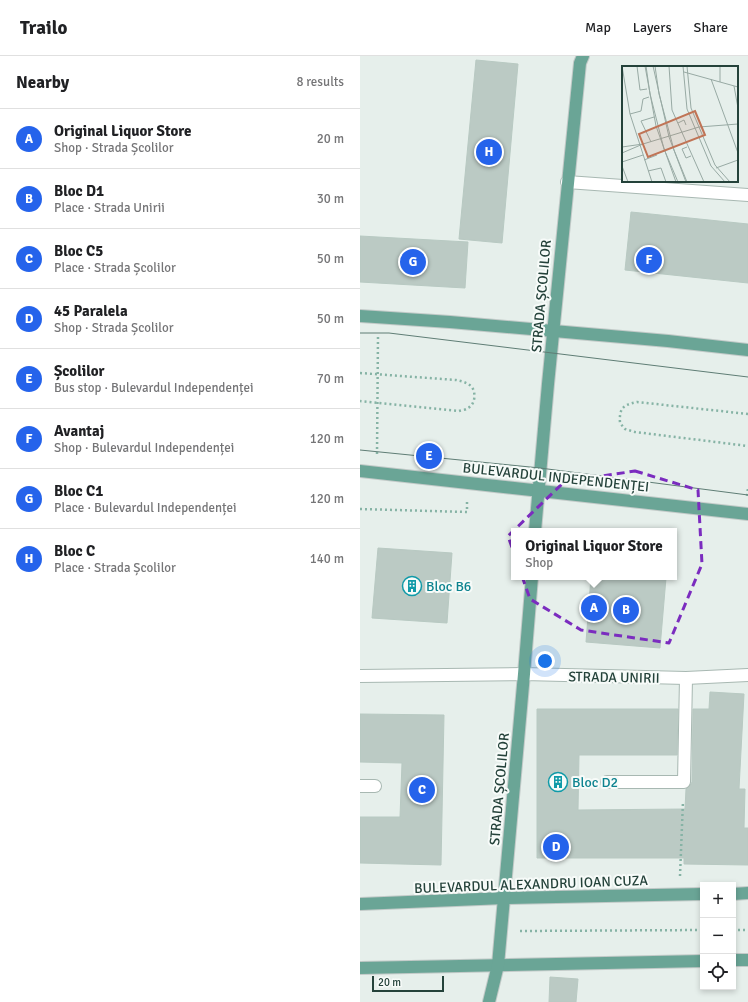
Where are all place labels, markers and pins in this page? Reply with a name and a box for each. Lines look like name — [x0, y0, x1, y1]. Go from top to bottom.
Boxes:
pin: H — [476, 137, 502, 167]
pin: F — [636, 245, 662, 275]
pin: G — [400, 247, 426, 277]
pin: E — [416, 441, 442, 471]
building icon: Bloc B6 — [401, 575, 423, 597]
place label: Bloc B6 — [426, 578, 471, 595]
pin: A — [581, 593, 607, 623]
pin: B — [613, 595, 639, 625]
building icon: Bloc D2 — [547, 771, 569, 793]
place label: Bloc D2 — [572, 774, 618, 791]
pin: C — [409, 775, 435, 805]
pin: D — [543, 832, 569, 862]

